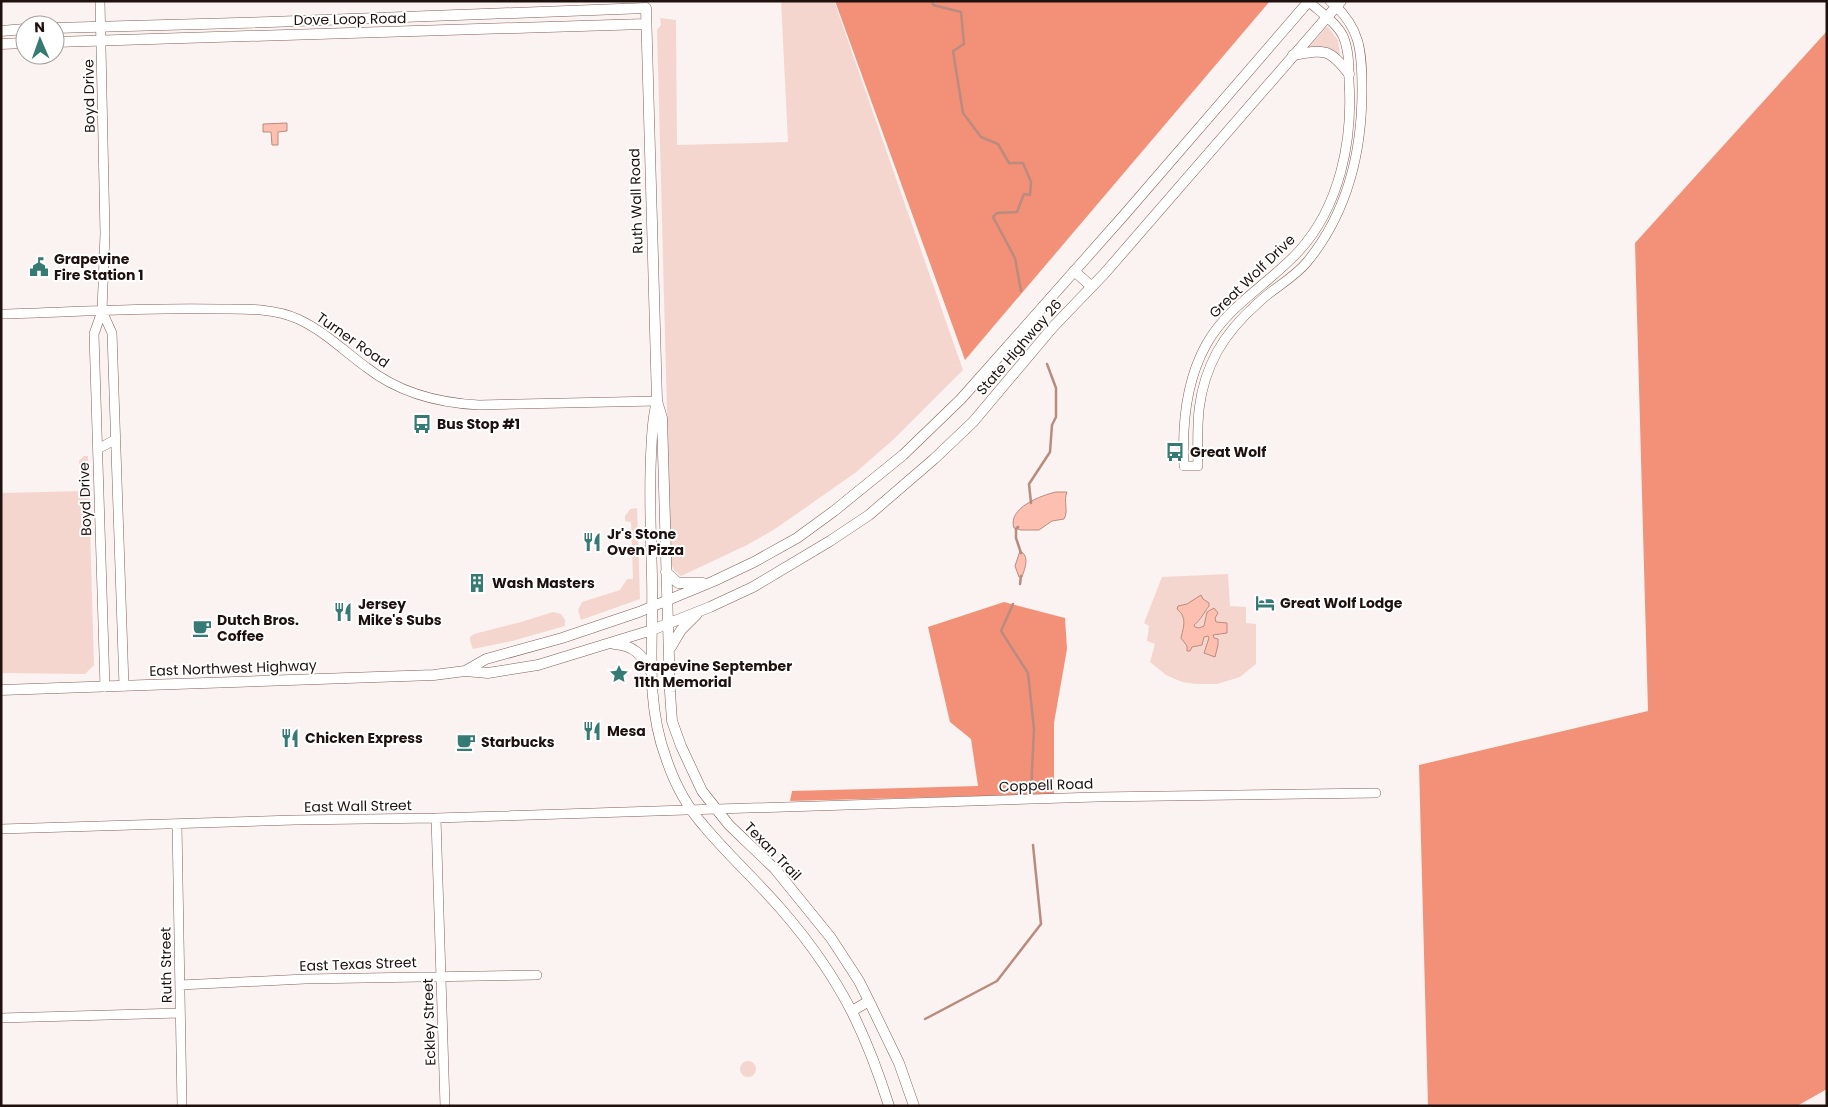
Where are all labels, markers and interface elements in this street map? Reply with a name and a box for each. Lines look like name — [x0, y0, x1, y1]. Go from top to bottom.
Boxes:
street label: Dove Loop Road — [293, 8, 407, 30]
north arrow — [15, 15, 65, 65]
text: N — [34, 17, 45, 37]
street label: Boyd Drive — [78, 59, 100, 133]
street label: Ruth Wall Road — [624, 148, 648, 254]
street label: Great Wolf Drive — [1205, 229, 1300, 322]
place label: Grapevine Fire Station 1 — [54, 249, 144, 285]
public building icon: Grapevine Fire Station 1 — [28, 256, 50, 278]
street label: State Highway 26 — [972, 295, 1066, 399]
street label: Turner Road — [313, 307, 393, 373]
bus stop icon: Bus Stop #1 — [411, 413, 433, 435]
place label: Bus Stop #1 — [437, 414, 520, 434]
bus stop icon: Great Wolf — [1164, 441, 1186, 463]
place label: Great Wolf — [1190, 442, 1266, 462]
street label: Boyd Drive — [74, 461, 96, 536]
place label: Jr's Stone Oven Pizza — [607, 524, 684, 560]
restaurant icon: Jr's Stone Oven Pizza — [581, 531, 603, 553]
building icon: Wash Masters — [466, 572, 488, 594]
place label: Wash Masters — [492, 573, 595, 593]
hotel icon: Great Wolf Lodge — [1254, 592, 1276, 614]
place label: Great Wolf Lodge — [1280, 593, 1403, 613]
place label: Jersey Mike's Subs — [358, 594, 442, 630]
restaurant icon: Jersey Mike's Subs — [332, 601, 354, 623]
place label: Dutch Bros. Coffee — [217, 610, 299, 646]
cafe icon: Dutch Bros. Coffee — [191, 617, 213, 639]
street label: East Northwest Highway — [149, 655, 317, 681]
place label: Grapevine September 11th Memorial — [634, 656, 792, 692]
place icon: Grapevine September 11th Memorial — [608, 663, 630, 685]
restaurant icon: Mesa — [581, 720, 603, 742]
place label: Mesa — [607, 721, 646, 741]
restaurant icon: Chicken Express — [279, 727, 301, 749]
place label: Chicken Express — [305, 728, 423, 748]
cafe icon: Starbucks — [455, 731, 477, 753]
place label: Starbucks — [481, 732, 555, 752]
street label: Coppell Road — [998, 773, 1094, 797]
street label: East Wall Street — [304, 795, 412, 817]
street label: Texan Trail — [740, 817, 806, 885]
street label: Ruth Street — [155, 927, 177, 1003]
street label: East Texas Street — [299, 952, 417, 976]
street label: Eckley Street — [417, 978, 441, 1066]

